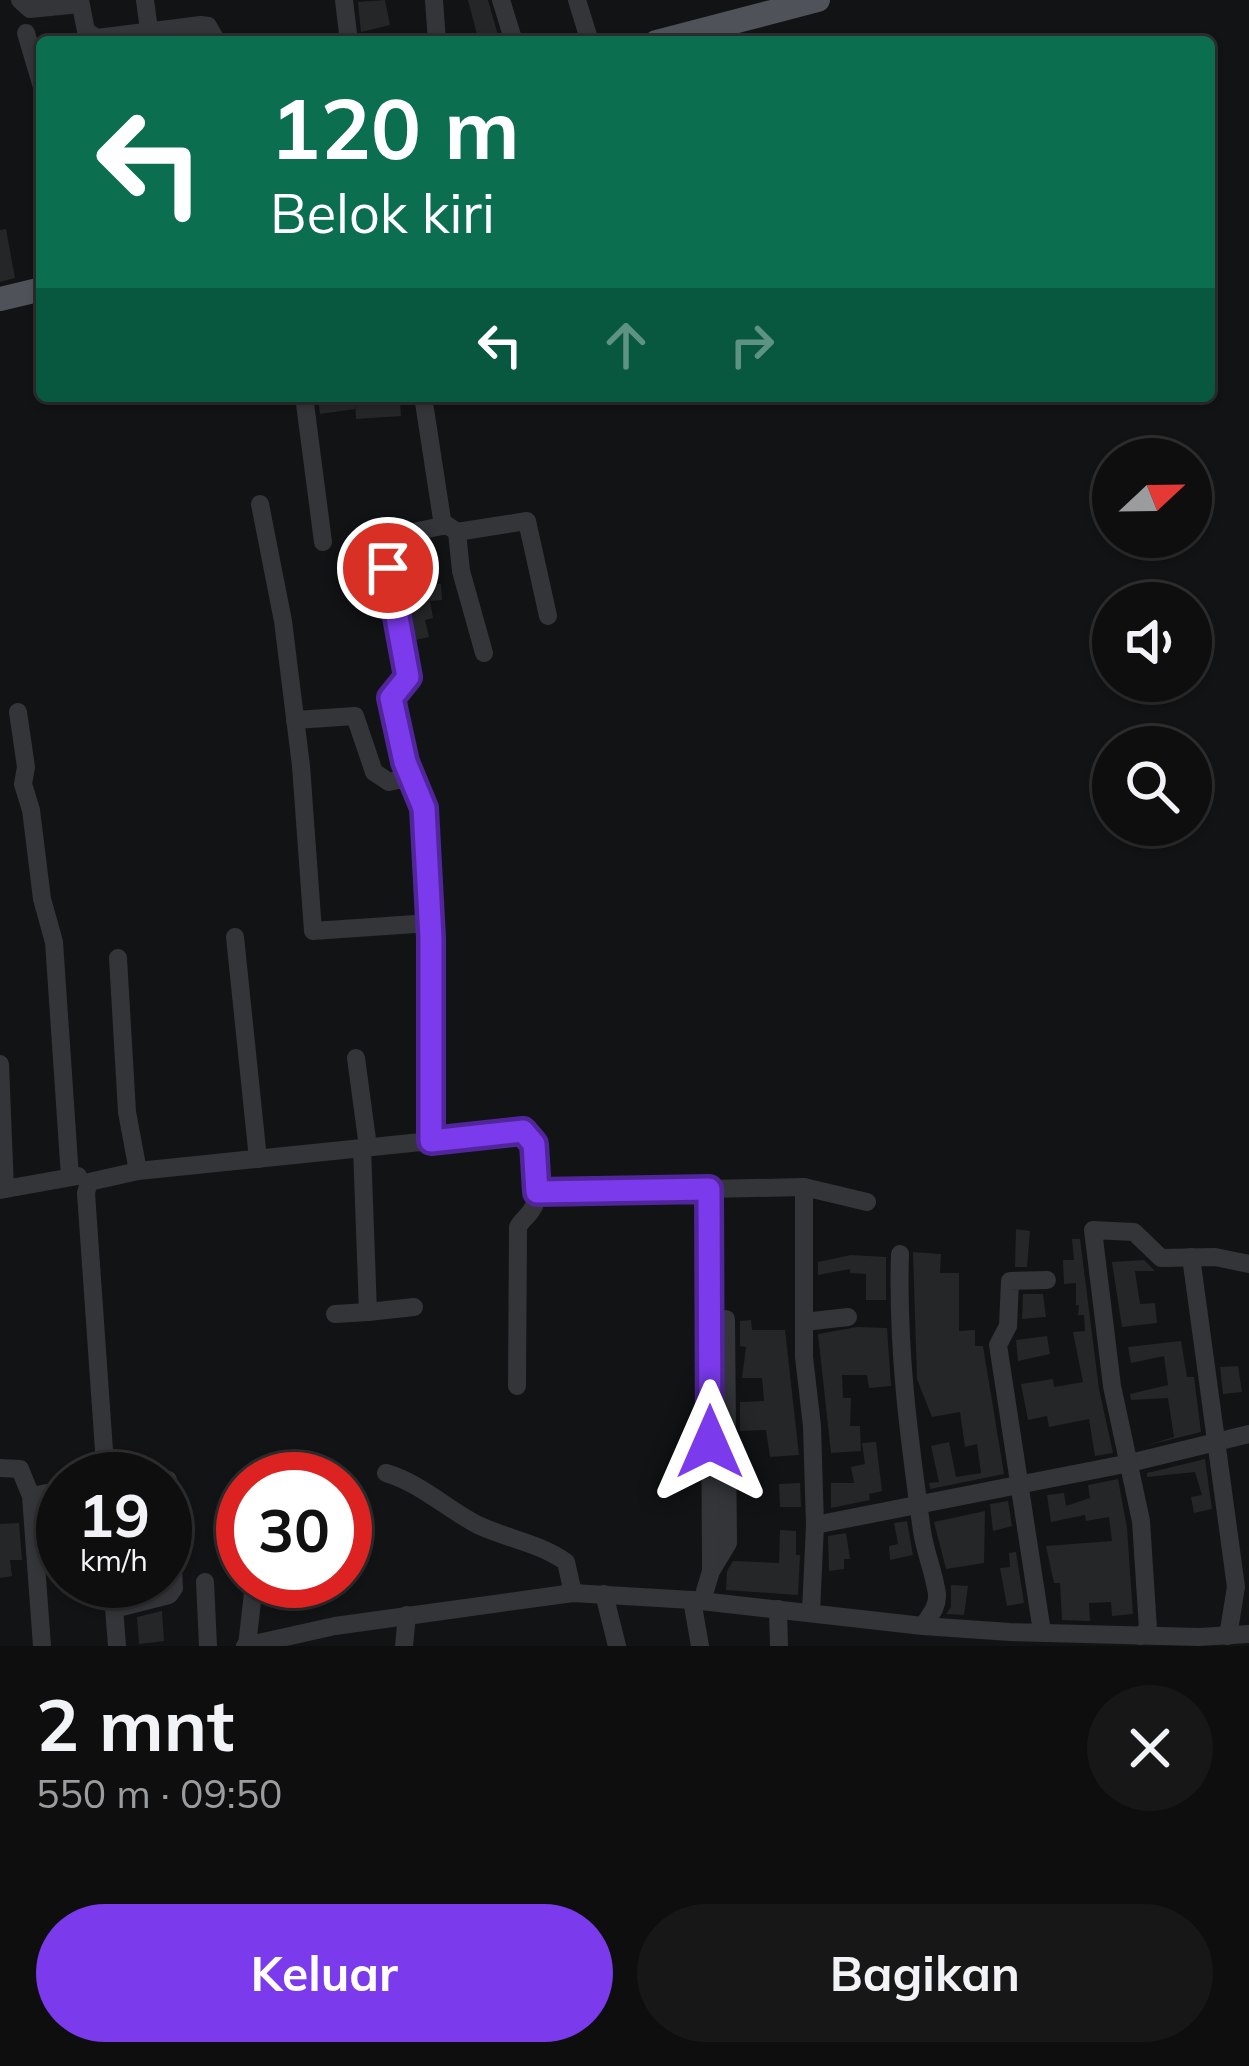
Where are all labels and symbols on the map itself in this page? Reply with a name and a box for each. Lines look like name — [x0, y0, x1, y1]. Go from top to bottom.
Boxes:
north arrow — [1092, 438, 1212, 558]
pin — [337, 517, 439, 619]
position arrow — [647, 1379, 773, 1505]
speed limit sign: 30 — [216, 1452, 372, 1608]

